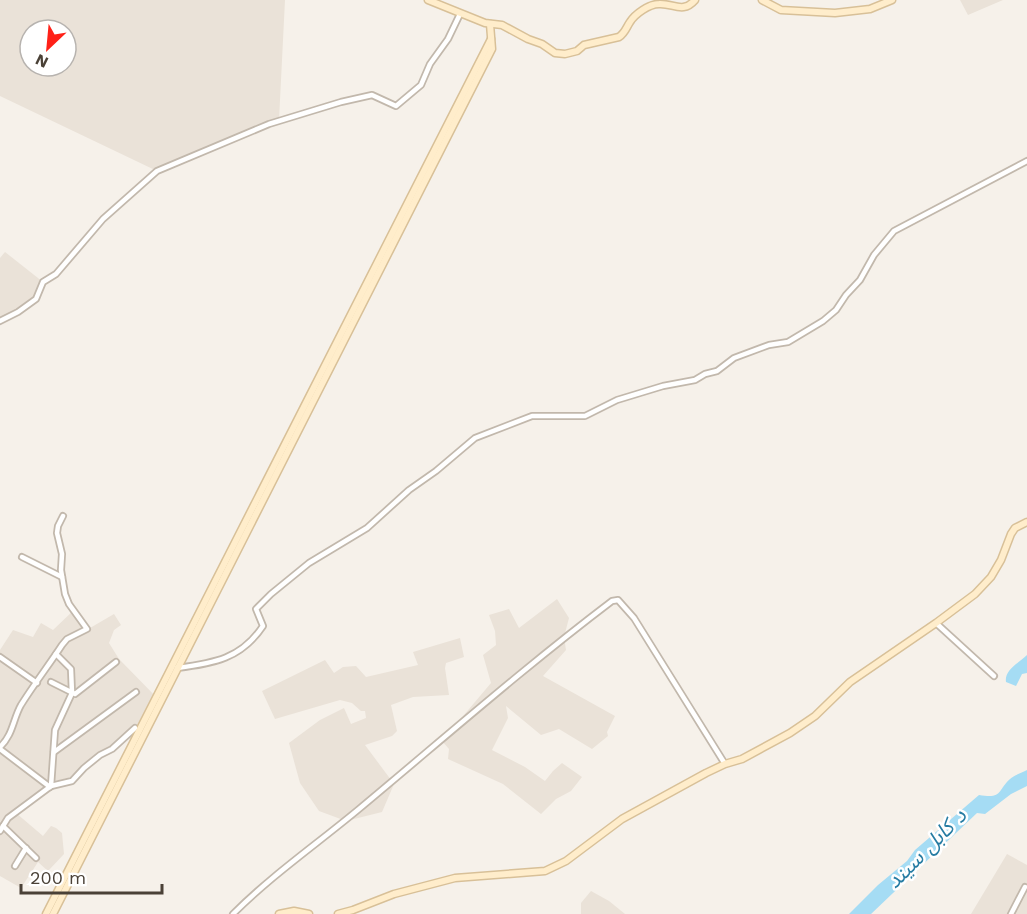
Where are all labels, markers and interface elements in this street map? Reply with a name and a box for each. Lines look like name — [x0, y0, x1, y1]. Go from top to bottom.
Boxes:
north arrow — [18, 18, 78, 78]
text: N — [32, 50, 51, 72]
water label: د کابل سيند — [881, 802, 972, 893]
scale bar — [21, 857, 162, 895]
text: 200 m — [30, 867, 86, 888]

